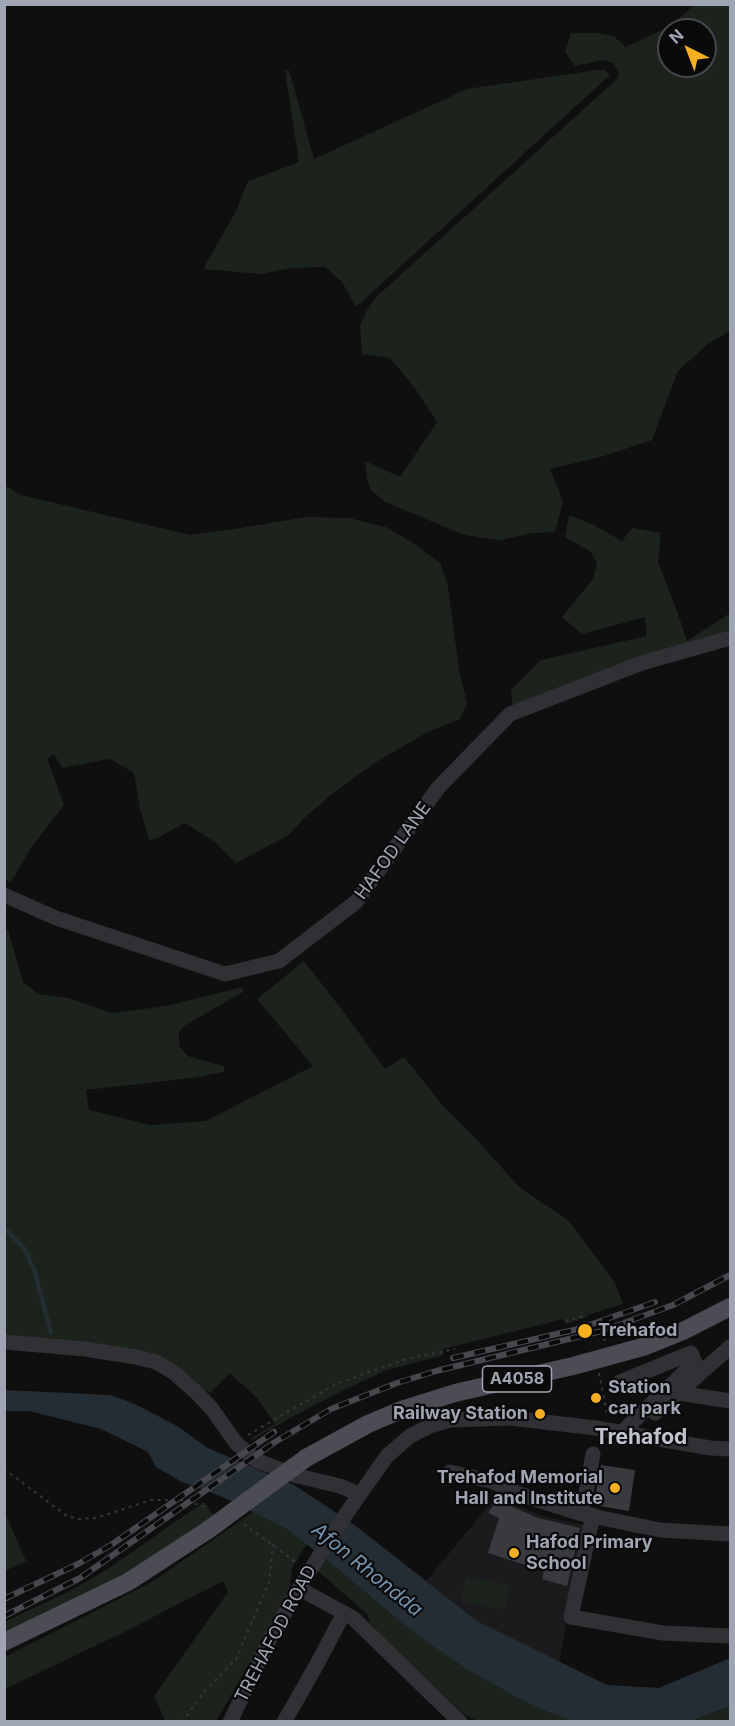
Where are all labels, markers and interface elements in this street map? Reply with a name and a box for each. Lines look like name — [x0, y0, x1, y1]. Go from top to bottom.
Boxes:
north arrow — [657, 18, 717, 78]
text: N — [665, 25, 688, 48]
street label: HAFOD LANE — [350, 798, 436, 904]
place label: Trehafod — [598, 1320, 677, 1342]
marker: Trehafod — [576, 1322, 594, 1340]
road number: A4058 — [482, 1366, 552, 1392]
place label: Station car park — [608, 1377, 681, 1420]
marker: Station car park — [589, 1391, 603, 1405]
place label: Railway Station — [393, 1403, 528, 1425]
marker: Railway Station — [533, 1407, 547, 1421]
district label: Trehafod — [595, 1425, 687, 1451]
place label: Trehafod Memorial Hall and Institute — [437, 1467, 603, 1510]
marker: Trehafod Memorial Hall and Institute — [608, 1481, 622, 1495]
water label: Afon Rhondda — [307, 1518, 427, 1622]
place label: Hafod Primary School — [526, 1532, 653, 1574]
marker: Hafod Primary School — [507, 1546, 521, 1560]
street label: TREHAFOD ROAD — [231, 1562, 321, 1706]

